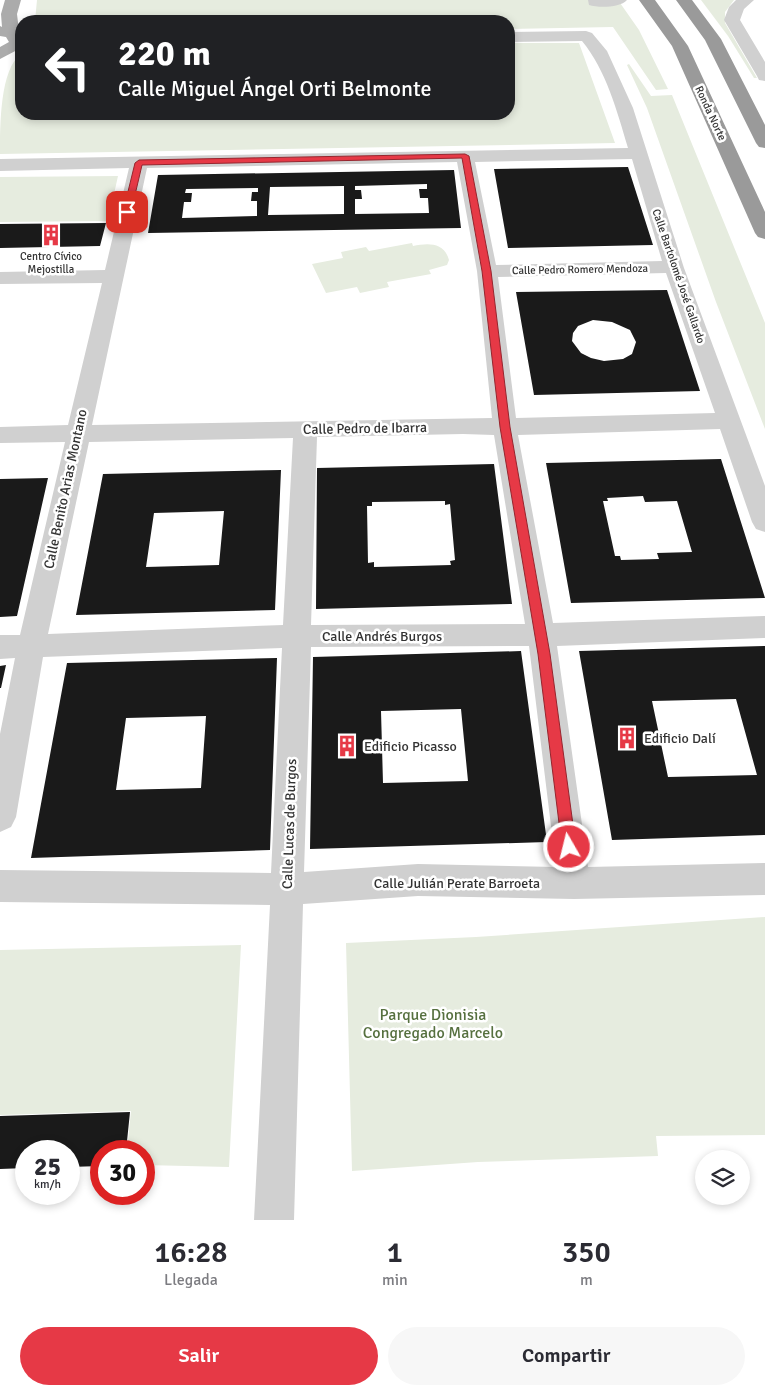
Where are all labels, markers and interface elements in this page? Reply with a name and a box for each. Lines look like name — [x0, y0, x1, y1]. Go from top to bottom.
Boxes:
text: 220 m — [118, 32, 211, 75]
icon: left — [35, 35, 100, 100]
text: Calle Miguel Ángel Orti Belmonte — [118, 75, 432, 102]
street label: Ronda Norte — [692, 84, 729, 143]
pin — [106, 191, 148, 233]
icon: arrive — [113, 198, 141, 226]
street label: Calle Bartolomé José Gallardo — [649, 207, 708, 345]
building icon: Centro Cívico Mejostilla — [38, 222, 64, 248]
place label: Centro Cívico Mejostilla — [20, 250, 82, 276]
street label: Calle Pedro Romero Mendoza — [512, 262, 649, 277]
street label: Calle Benito Arias Montano — [40, 408, 91, 570]
street label: Calle Pedro de Ibarra — [303, 419, 427, 438]
street label: Calle Andrés Burgos — [322, 628, 442, 645]
building icon: Edificio Dalí — [614, 725, 640, 751]
place label: Edificio Dalí — [644, 730, 716, 747]
building icon: Edificio Picasso — [334, 733, 360, 759]
place label: Edificio Picasso — [364, 738, 457, 755]
street label: Calle Lucas de Burgos — [279, 759, 300, 889]
position arrow — [542, 820, 594, 872]
street label: Calle Julián Perate Barroeta — [374, 875, 540, 892]
park label: Parque Dionisia Congregado Marcelo — [363, 1005, 503, 1043]
speed limit sign: 30 — [90, 1140, 155, 1205]
map controls — [695, 1150, 750, 1205]
button: layers — [695, 1150, 750, 1205]
text: 25 — [34, 1151, 61, 1182]
text: km/h — [34, 1177, 61, 1192]
text: 16:28 — [154, 1234, 228, 1271]
text: 1 — [387, 1234, 403, 1271]
text: 350 — [562, 1234, 611, 1271]
text: Llegada — [164, 1270, 218, 1290]
text: min — [382, 1270, 408, 1290]
text: m — [580, 1270, 593, 1290]
button: Salir — [20, 1327, 378, 1385]
button: Compartir — [388, 1327, 745, 1385]

